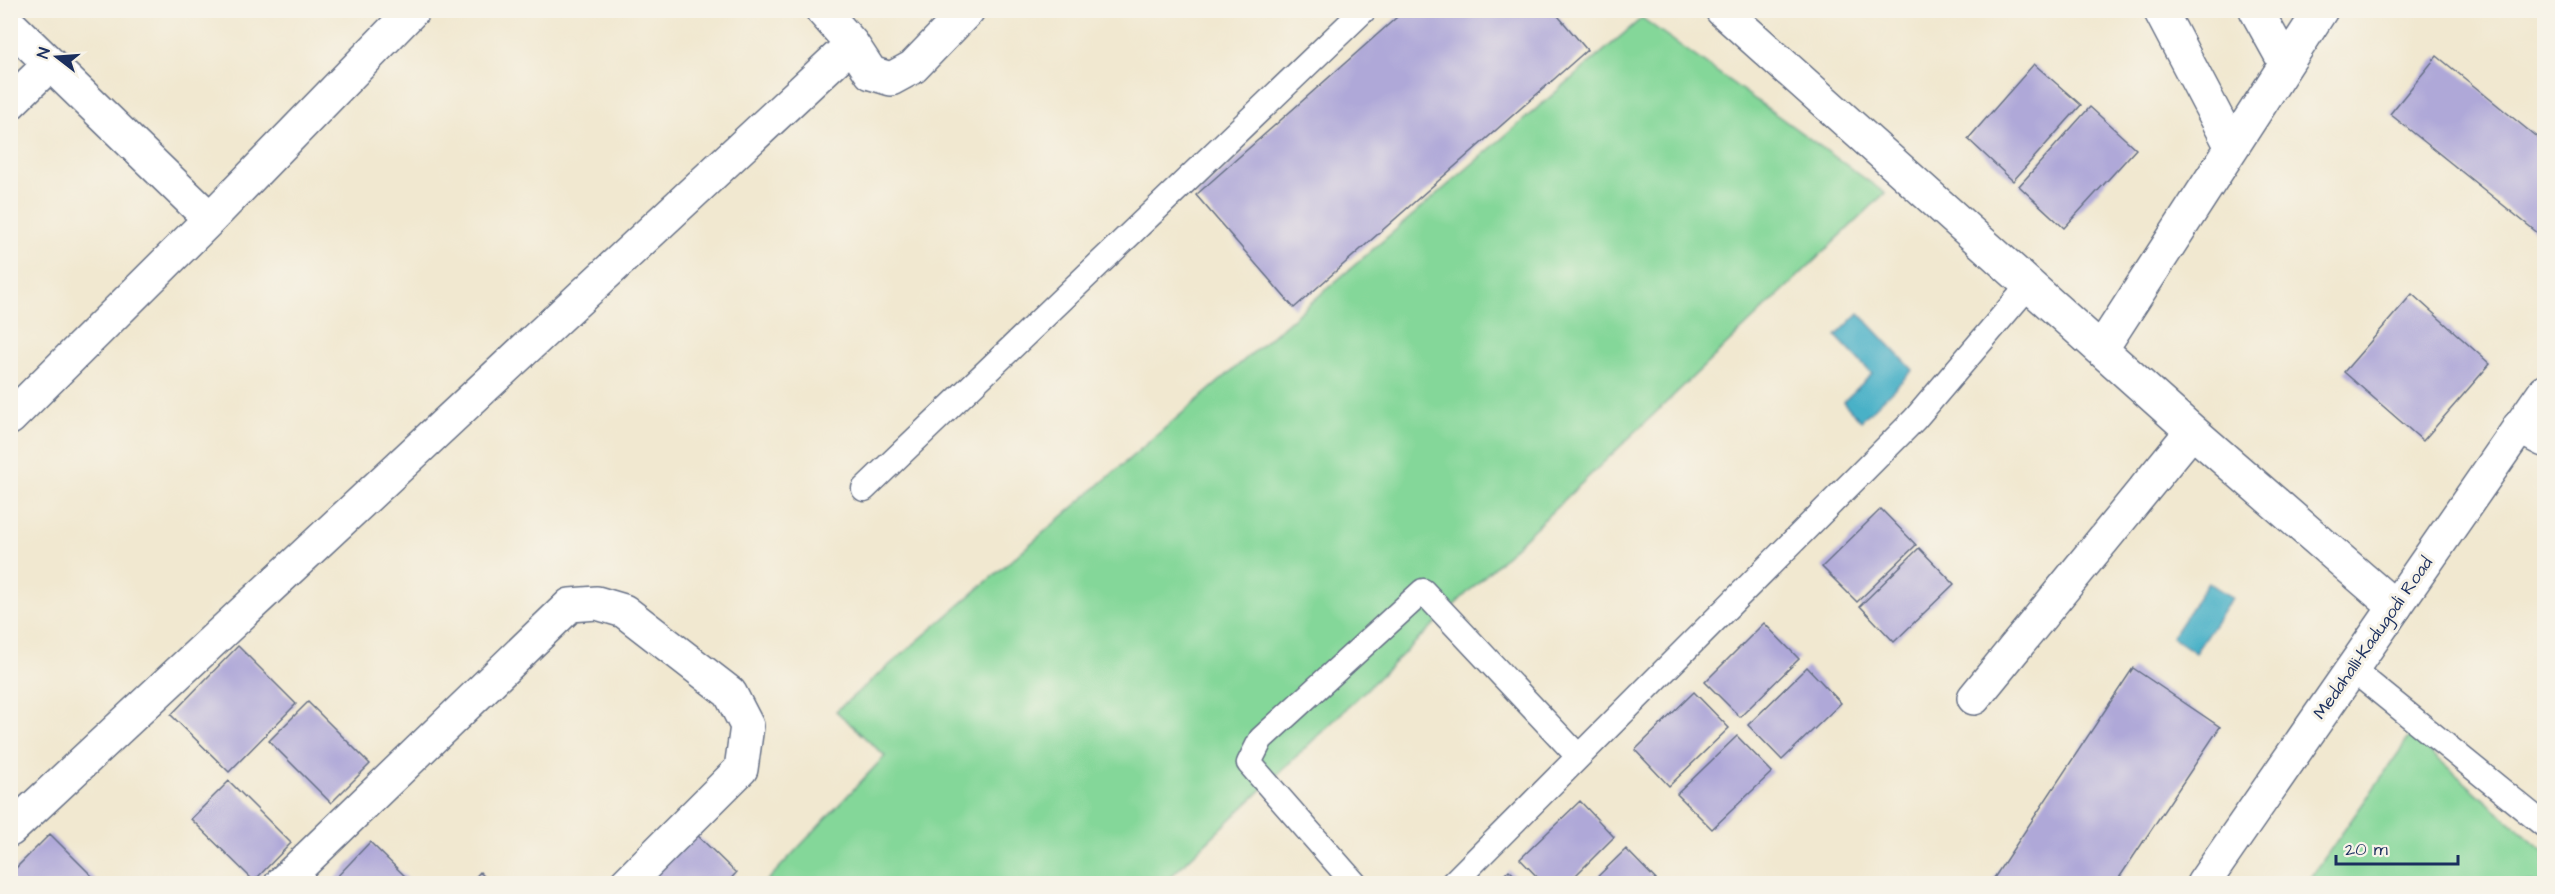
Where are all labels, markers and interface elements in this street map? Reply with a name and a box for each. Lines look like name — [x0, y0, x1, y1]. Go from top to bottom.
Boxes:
north arrow — [27, 27, 87, 87]
text: N — [32, 45, 56, 61]
street label: Medahalli-Kadugodi Road — [2307, 552, 2440, 725]
scale bar — [2336, 828, 2458, 866]
text: 20 m — [2345, 837, 2388, 862]

